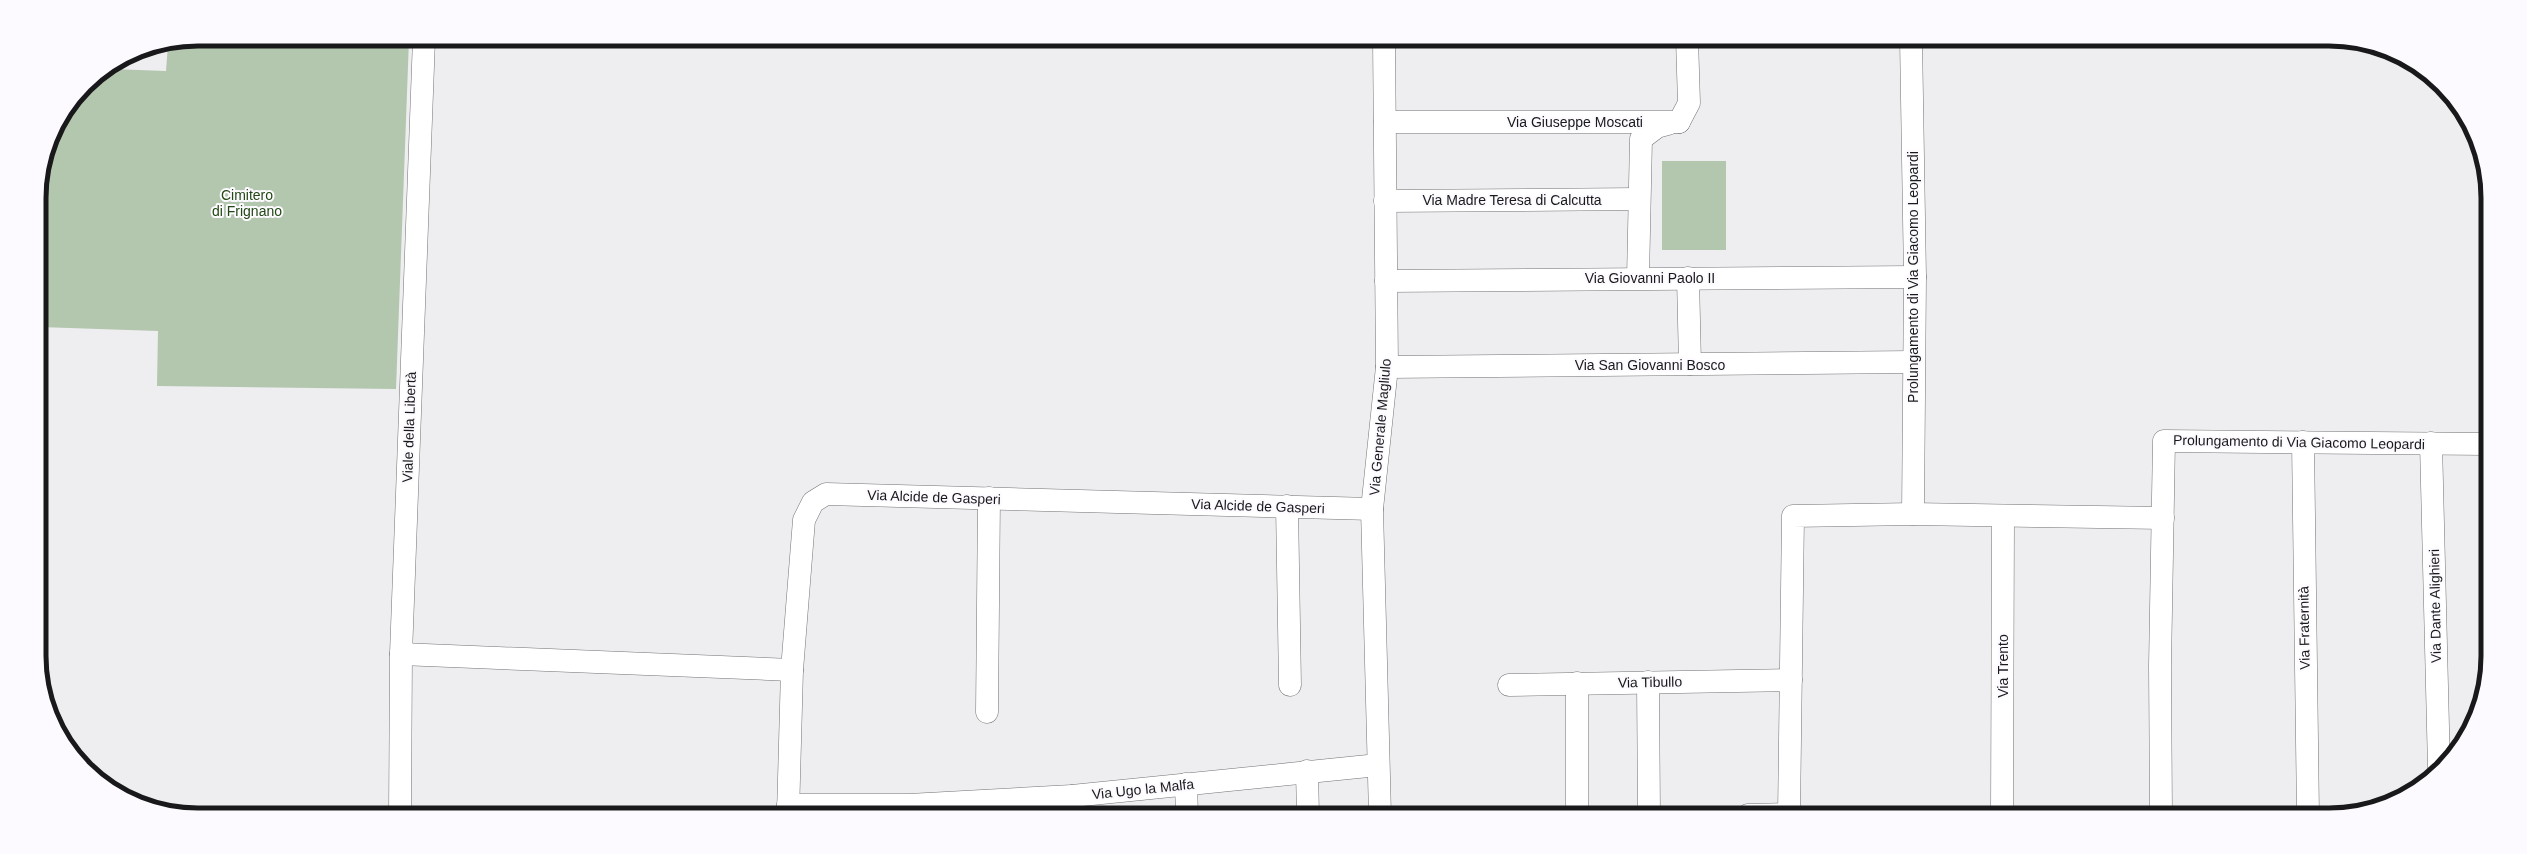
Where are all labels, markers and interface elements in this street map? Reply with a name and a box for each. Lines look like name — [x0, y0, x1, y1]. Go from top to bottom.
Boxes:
street label: Via Giuseppe Moscati — [1507, 114, 1643, 130]
street label: Prolungamento di Via Giacomo Leopardi — [1905, 151, 1921, 403]
park label: Cimitero di Frignano — [212, 187, 282, 219]
street label: Via Madre Teresa di Calcutta — [1422, 192, 1602, 208]
street label: Via Giovanni Paolo II — [1585, 270, 1715, 286]
street label: Via San Giovanni Bosco — [1575, 357, 1726, 373]
street label: Via Generale Magliulo — [1366, 358, 1394, 496]
street label: Viale della Libertà — [399, 371, 419, 483]
street label: Prolungamento di Via Giacomo Leopardi — [2173, 432, 2425, 452]
street label: Via Alcide de Gasperi — [867, 487, 1001, 507]
street label: Via Alcide de Gasperi — [1191, 496, 1325, 516]
street label: Via Dante Alighieri — [2426, 549, 2444, 663]
street label: Via Fraternità — [2295, 586, 2313, 670]
street label: Via Trento — [1995, 634, 2011, 698]
street label: Via Tibullo — [1618, 673, 1683, 691]
street label: Via Ugo la Malfa — [1091, 776, 1195, 802]

